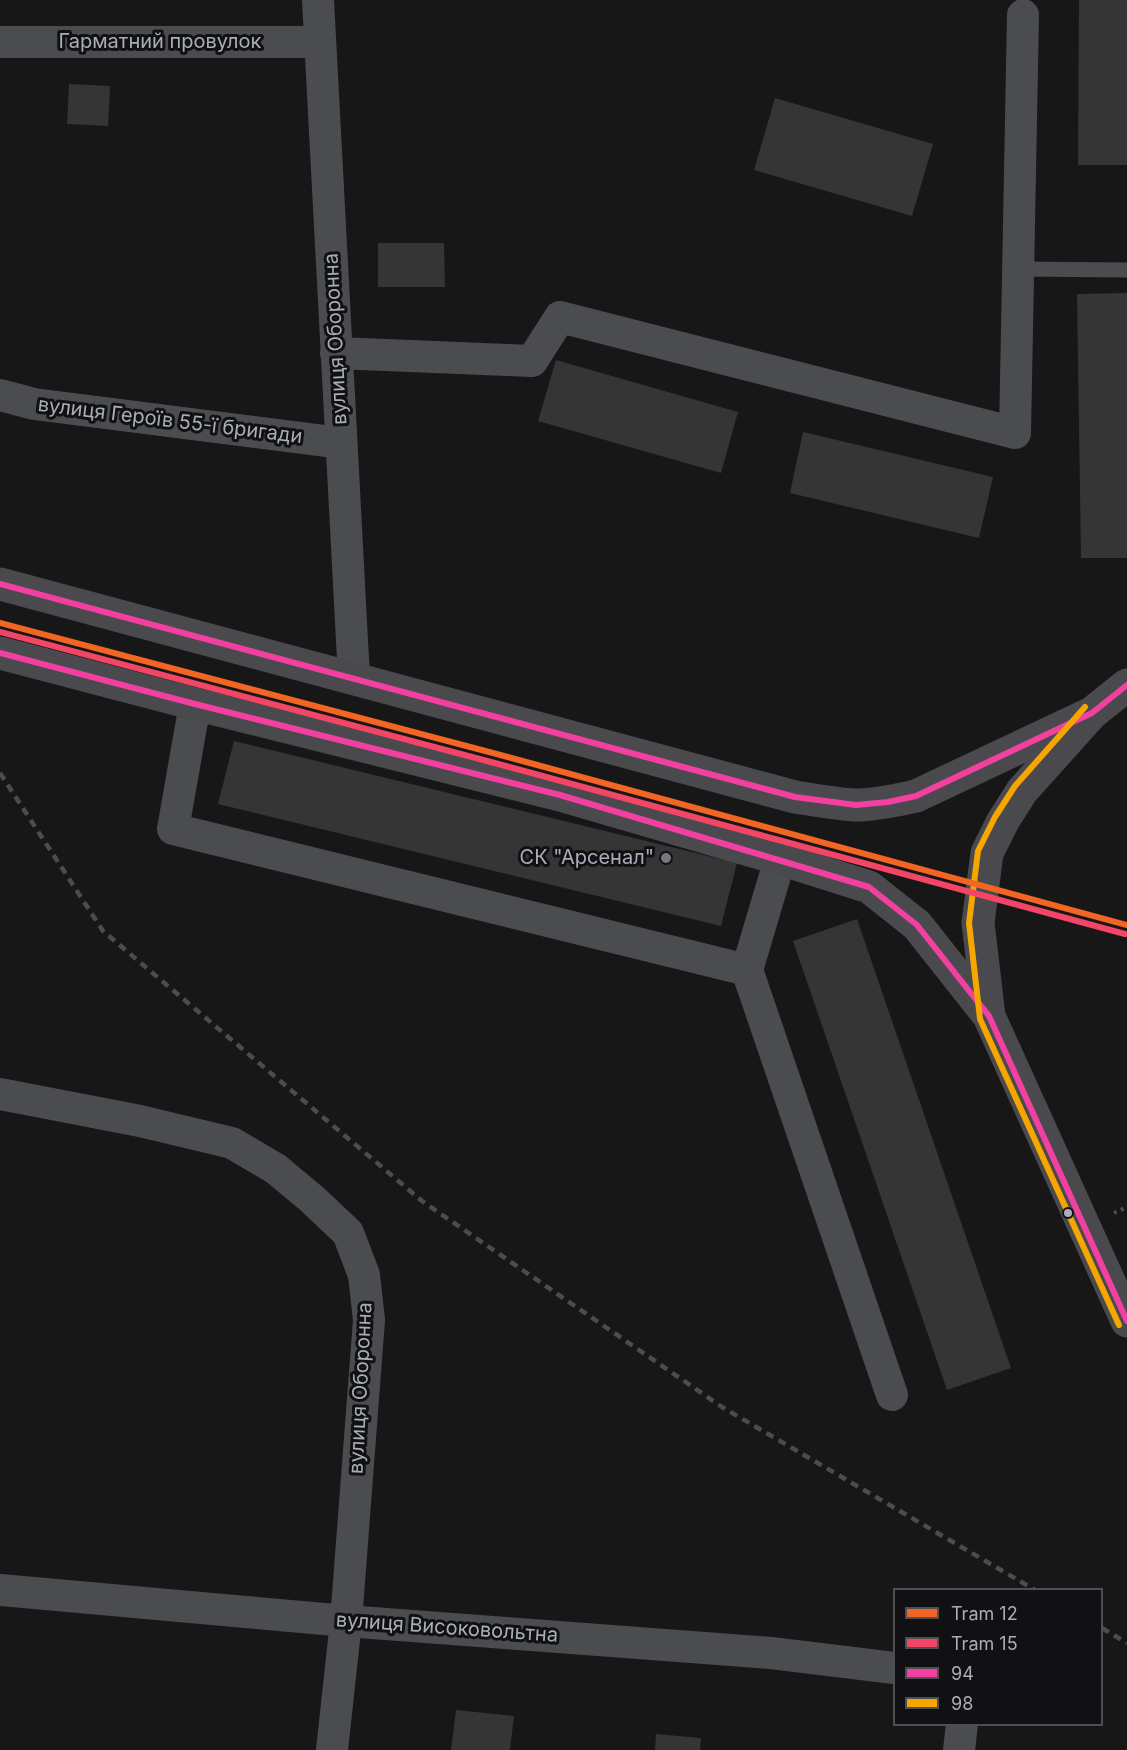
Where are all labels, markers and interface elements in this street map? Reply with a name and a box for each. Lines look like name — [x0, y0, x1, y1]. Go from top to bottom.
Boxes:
street label: Гарматний провулок — [59, 30, 261, 54]
street label: вулиця Оборонна — [320, 253, 352, 425]
street label: вулиця Героїв 55-ї бригади — [36, 393, 304, 449]
place label: СК "Арсенал" — [520, 846, 654, 870]
marker: СК "Арсенал" — [659, 851, 673, 865]
unlabelled marker — [1062, 1207, 1074, 1219]
street label: вулиця Оборонна — [345, 1302, 377, 1474]
legend — [893, 1588, 1103, 1726]
text: Tram 12 — [951, 1603, 1018, 1624]
street label: вулиця Високовольтна — [335, 1608, 559, 1648]
text: Tram 15 — [951, 1633, 1018, 1654]
text: 94 — [951, 1663, 974, 1684]
text: 98 — [951, 1693, 973, 1714]

